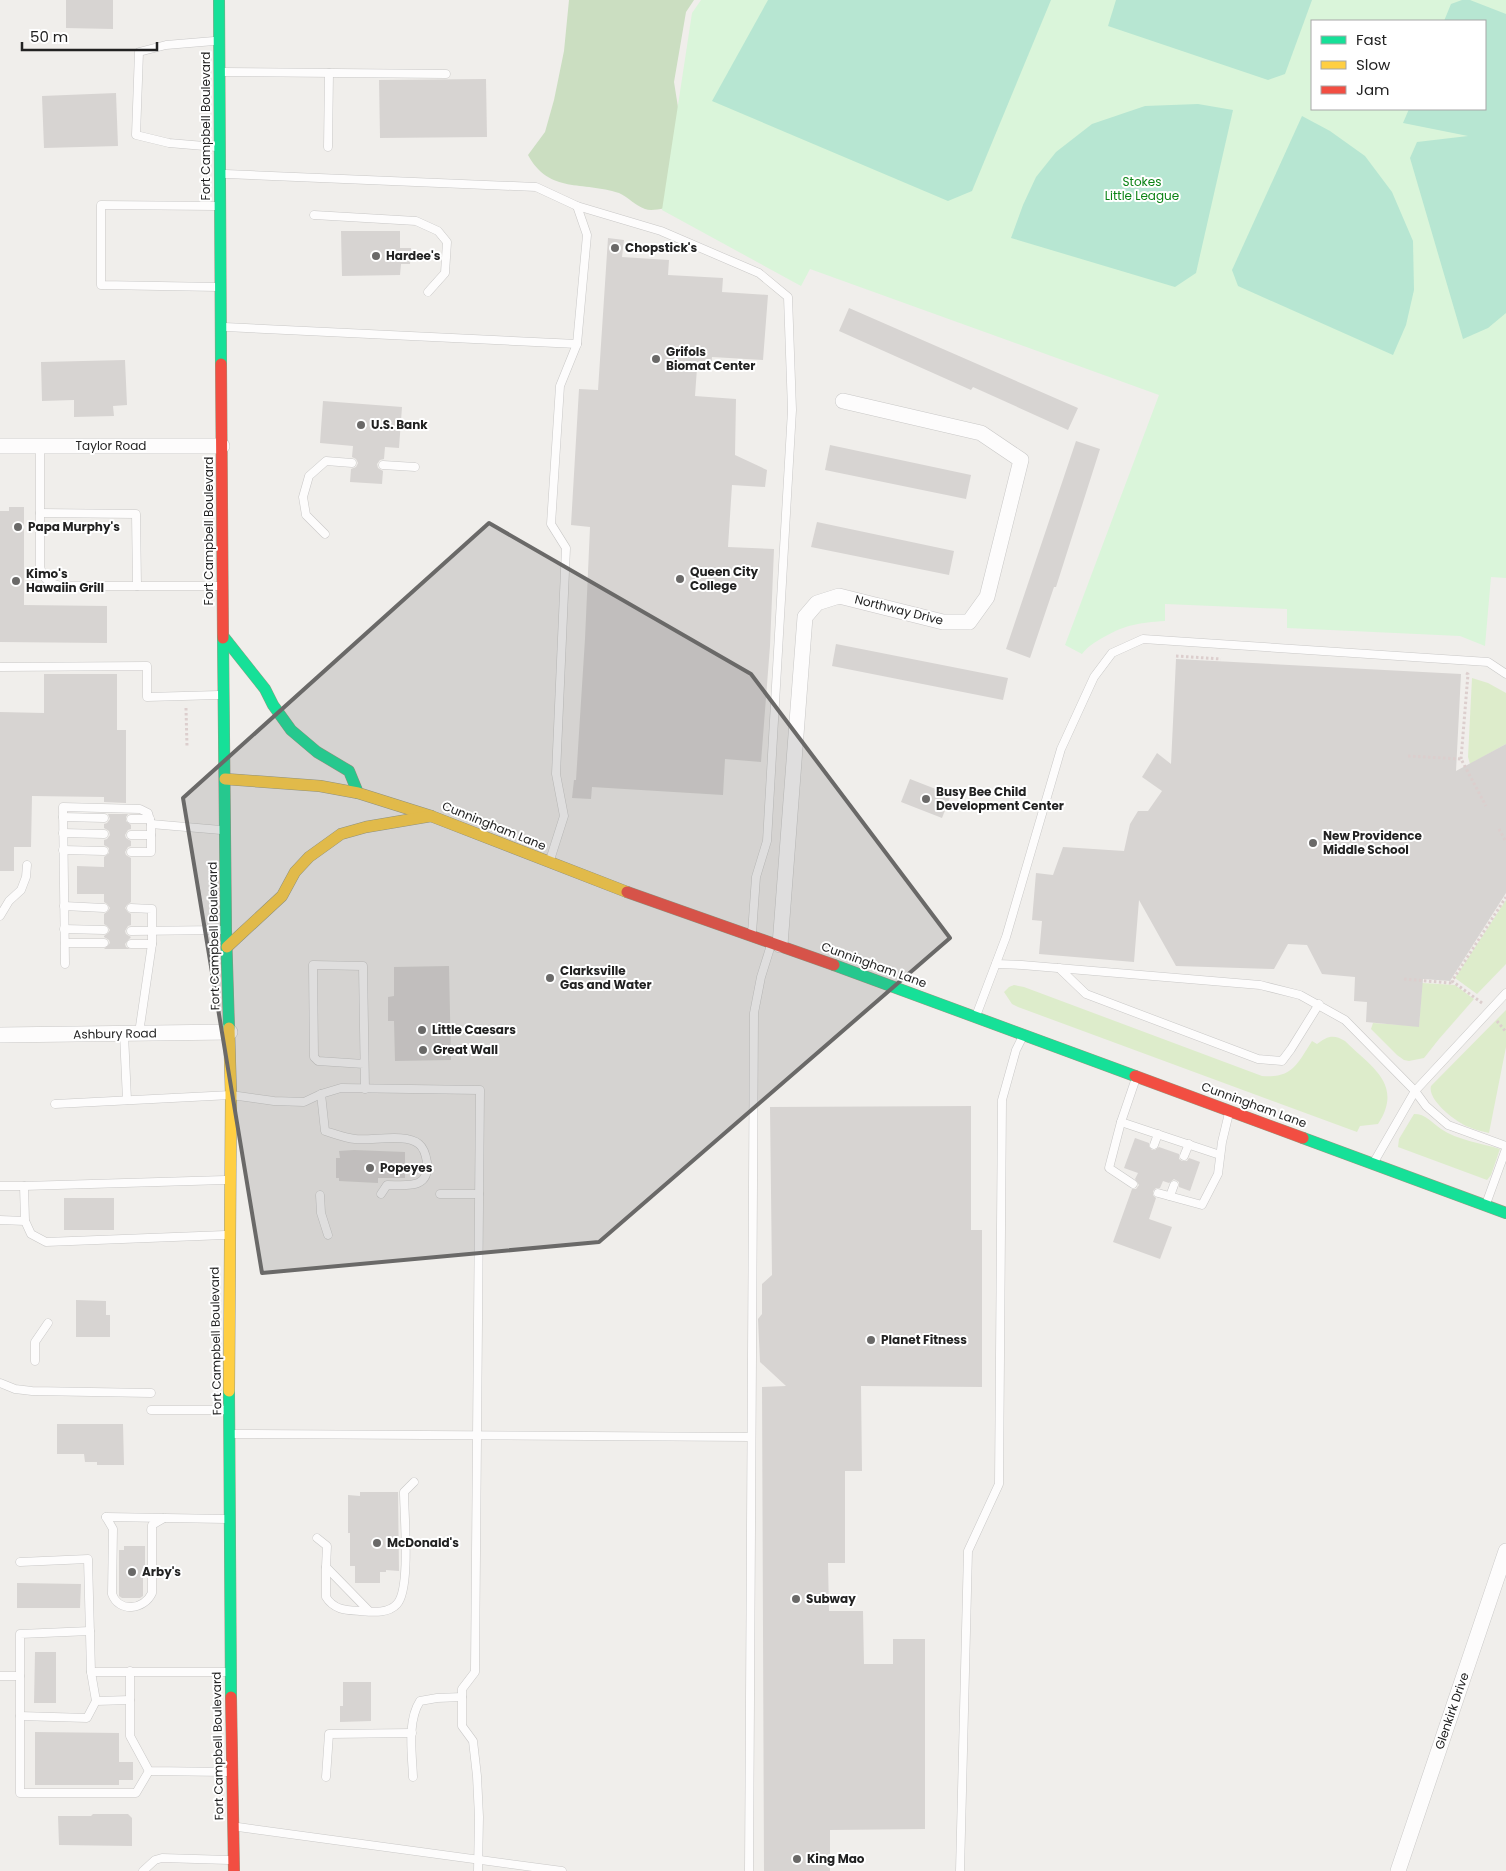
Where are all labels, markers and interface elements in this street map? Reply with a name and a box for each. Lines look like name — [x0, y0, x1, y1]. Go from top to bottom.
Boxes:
scale bar — [22, 20, 158, 52]
legend — [1311, 20, 1486, 110]
text: 50 m — [30, 26, 68, 47]
text: Fast — [1356, 29, 1387, 50]
street label: Fort Campbell Boulevard — [197, 52, 214, 200]
text: Slow — [1356, 54, 1391, 75]
text: Jam — [1356, 79, 1390, 100]
park label: Stokes Little League — [1105, 173, 1179, 204]
place label: Chopstick's — [625, 239, 697, 256]
marker: Chopstick's — [609, 242, 621, 254]
place label: Hardee's — [386, 247, 441, 264]
marker: Hardee's — [370, 250, 382, 262]
place label: Grifols Biomat Center — [666, 343, 755, 374]
marker: Grifols Biomat Center — [650, 353, 662, 365]
place label: U.S. Bank — [371, 416, 428, 433]
marker: U.S. Bank — [355, 419, 367, 431]
street label: Taylor Road — [76, 437, 146, 454]
street label: Fort Campbell Boulevard — [200, 457, 217, 605]
place label: Papa Murphy's — [28, 518, 120, 535]
marker: Papa Murphy's — [12, 521, 24, 533]
place label: Queen City College — [690, 563, 759, 594]
place label: Kimo's Hawaiin Grill — [26, 565, 104, 596]
marker: Queen City College — [674, 573, 686, 585]
marker: Kimo's Hawaiin Grill — [10, 575, 22, 587]
street label: Northway Drive — [853, 590, 945, 629]
place label: Busy Bee Child Development Center — [936, 783, 1064, 814]
marker: Busy Bee Child Development Center — [920, 793, 932, 805]
street label: Cunningham Lane — [440, 797, 549, 854]
place label: New Providence Middle School — [1323, 827, 1423, 858]
marker: New Providence Middle School — [1307, 837, 1319, 849]
street label: Fort Campbell Boulevard — [204, 861, 223, 1011]
street label: Cunningham Lane — [819, 938, 929, 991]
place label: Clarksville Gas and Water — [560, 962, 652, 993]
marker: Clarksville Gas and Water — [544, 972, 556, 984]
place label: Little Caesars — [432, 1021, 516, 1038]
street label: Ashbury Road — [73, 1024, 157, 1043]
marker: Little Caesars — [416, 1024, 428, 1036]
place label: Great Wall — [433, 1041, 498, 1058]
marker: Great Wall — [417, 1044, 429, 1056]
street label: Cunningham Lane — [1199, 1078, 1309, 1131]
place label: Popeyes — [380, 1159, 433, 1176]
marker: Popeyes — [364, 1162, 376, 1174]
street label: Fort Campbell Boulevard — [206, 1266, 225, 1416]
place label: Planet Fitness — [881, 1331, 967, 1348]
marker: Planet Fitness — [865, 1334, 877, 1346]
place label: McDonald's — [387, 1534, 459, 1551]
marker: McDonald's — [371, 1537, 383, 1549]
place label: Arby's — [142, 1563, 181, 1580]
marker: Arby's — [126, 1566, 138, 1578]
place label: Subway — [806, 1590, 856, 1607]
marker: Subway — [790, 1593, 802, 1605]
street label: Glenkirk Drive — [1430, 1670, 1473, 1752]
street label: Fort Campbell Boulevard — [208, 1671, 227, 1821]
place label: King Mao — [807, 1850, 865, 1867]
marker: King Mao — [791, 1853, 803, 1865]

